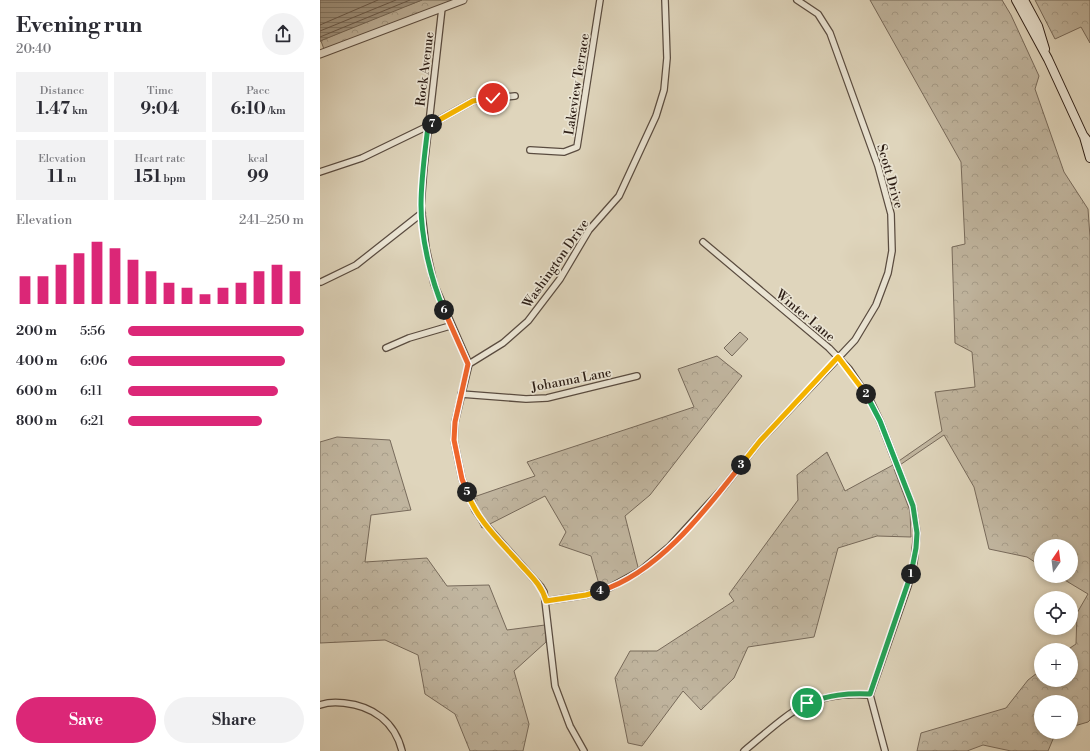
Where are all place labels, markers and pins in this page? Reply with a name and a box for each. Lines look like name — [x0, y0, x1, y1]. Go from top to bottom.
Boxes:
pin — [476, 81, 510, 115]
pin: 7 — [422, 114, 442, 134]
pin: 6 — [434, 300, 454, 320]
pin: 2 — [856, 384, 876, 404]
pin: 3 — [731, 455, 751, 475]
pin: 5 — [457, 482, 477, 502]
pin: 1 — [901, 564, 921, 584]
pin: 4 — [590, 581, 610, 601]
pin — [790, 686, 824, 720]

